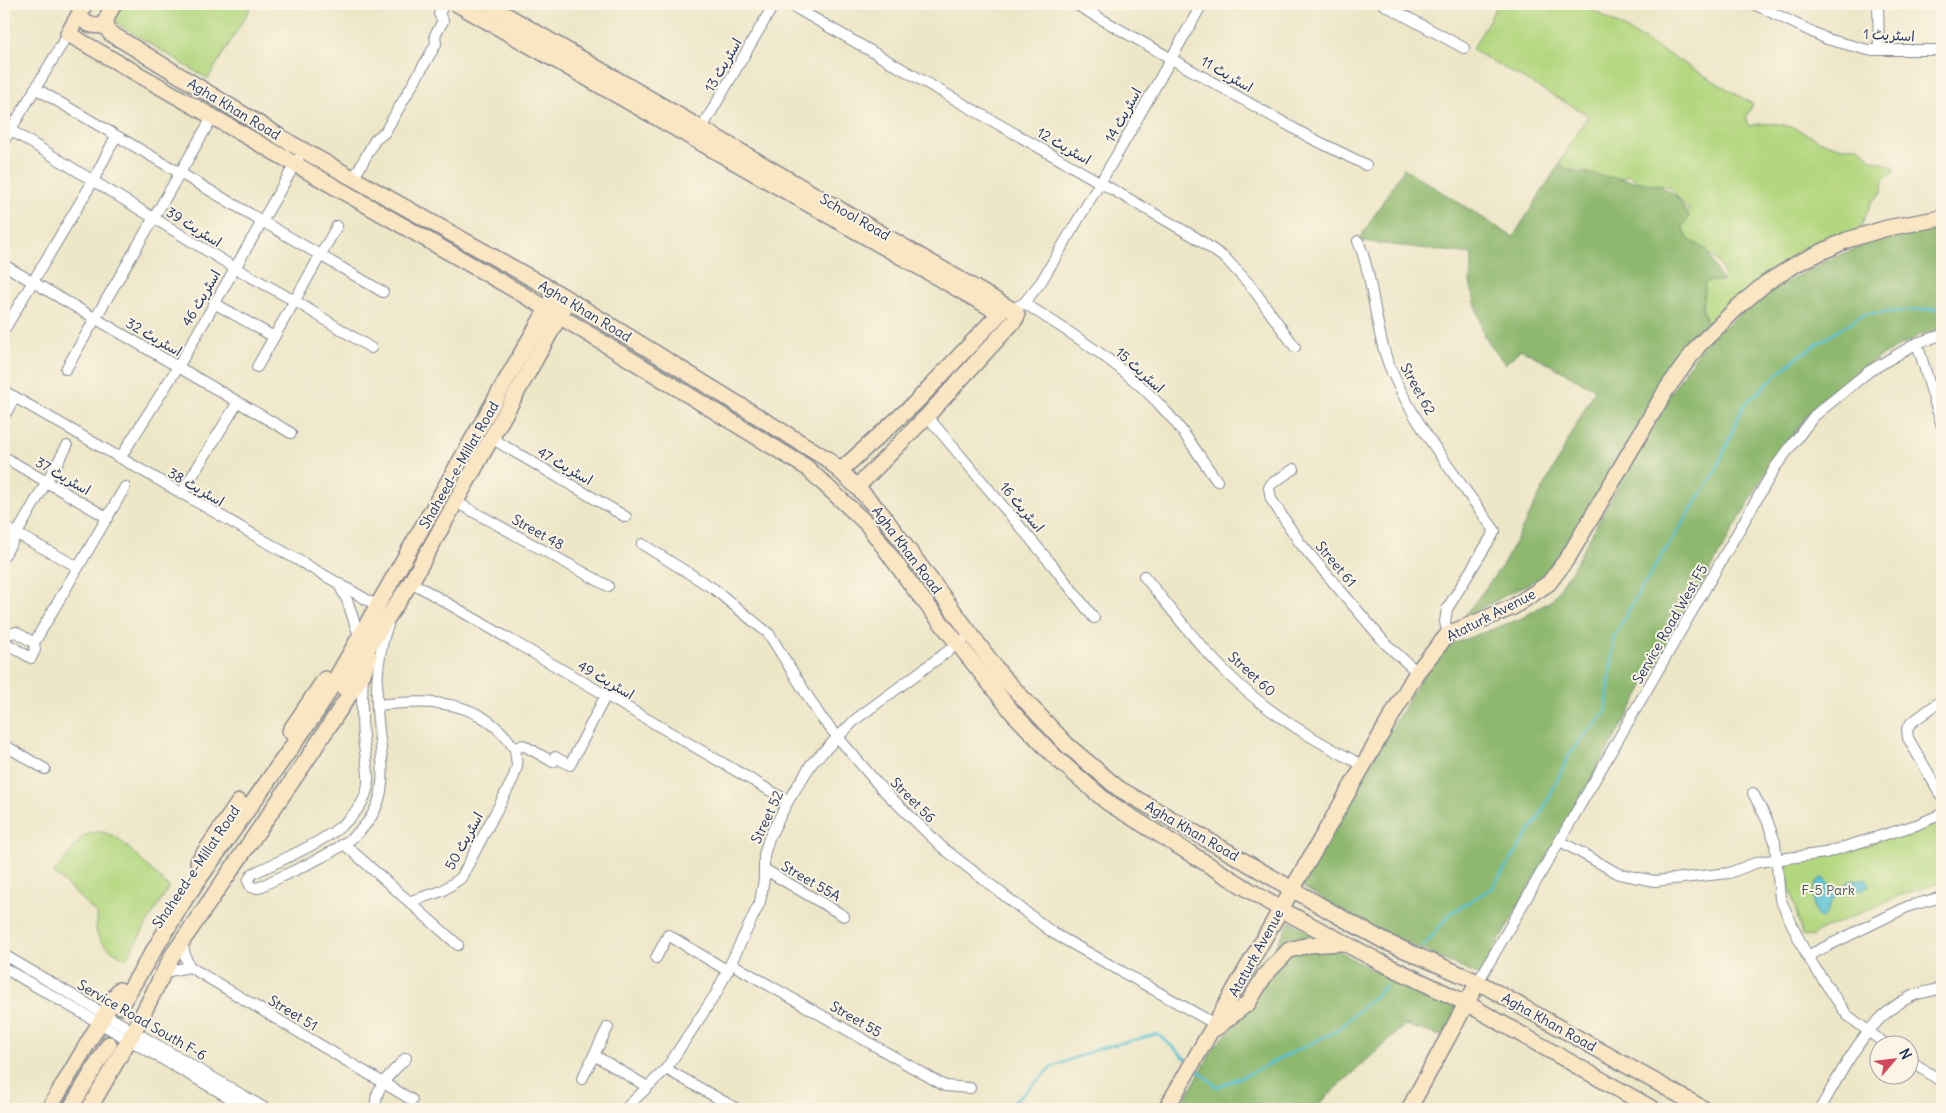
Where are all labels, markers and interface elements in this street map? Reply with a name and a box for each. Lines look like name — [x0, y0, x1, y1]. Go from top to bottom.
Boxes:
street label: اسٹریٹ 1 — [1863, 25, 1915, 45]
street label: اسٹریٹ 13 — [700, 35, 746, 95]
street label: اسٹریٹ 11 — [1198, 52, 1256, 96]
street label: Agha Khan Road — [184, 74, 284, 144]
street label: اسٹریٹ 14 — [1101, 85, 1145, 145]
street label: اسٹریٹ 12 — [1034, 123, 1094, 169]
street label: School Road — [817, 190, 893, 244]
street label: اسٹریٹ 39 — [163, 203, 225, 251]
street label: اسٹریٹ 46 — [178, 267, 224, 329]
street label: Agha Khan Road — [535, 276, 635, 346]
street label: اسٹریٹ 32 — [123, 314, 185, 360]
street label: اسٹریٹ 15 — [1112, 343, 1168, 397]
street label: Street 62 — [1396, 360, 1440, 418]
street label: Shaheed-e-Millat Road — [415, 398, 503, 532]
street label: اسٹریٹ 47 — [534, 443, 596, 489]
street label: اسٹریٹ 37 — [32, 453, 94, 499]
street label: اسٹریٹ 38 — [165, 464, 227, 510]
street label: اسٹریٹ 16 — [996, 478, 1048, 536]
street label: Agha Khan Road — [868, 503, 946, 597]
street label: Street 48 — [509, 510, 567, 554]
street label: Street 61 — [1312, 537, 1360, 591]
street label: Service Road West F5 — [1628, 561, 1712, 687]
street label: Ataturk Avenue — [1443, 585, 1539, 645]
street label: Street 60 — [1224, 648, 1280, 700]
street label: اسٹریٹ 49 — [575, 657, 637, 703]
street label: Street 56 — [887, 774, 939, 826]
street label: Street 52 — [747, 787, 787, 846]
street label: Agha Khan Road — [1142, 797, 1242, 865]
street label: Shaheed-e-Millat Road — [148, 802, 244, 932]
street label: اسٹریٹ 50 — [441, 809, 487, 873]
street label: Street 55A — [778, 857, 844, 905]
park label: F-5 Park — [1801, 881, 1855, 899]
street label: Ataturk Avenue — [1224, 906, 1288, 1000]
street label: Service Road South F-6 — [74, 976, 210, 1064]
street label: Agha Khan Road — [1499, 989, 1599, 1055]
street label: Street 51 — [265, 991, 321, 1035]
street label: Street 55 — [827, 997, 885, 1041]
north arrow — [1868, 1036, 1918, 1086]
text: N — [1895, 1045, 1916, 1062]

